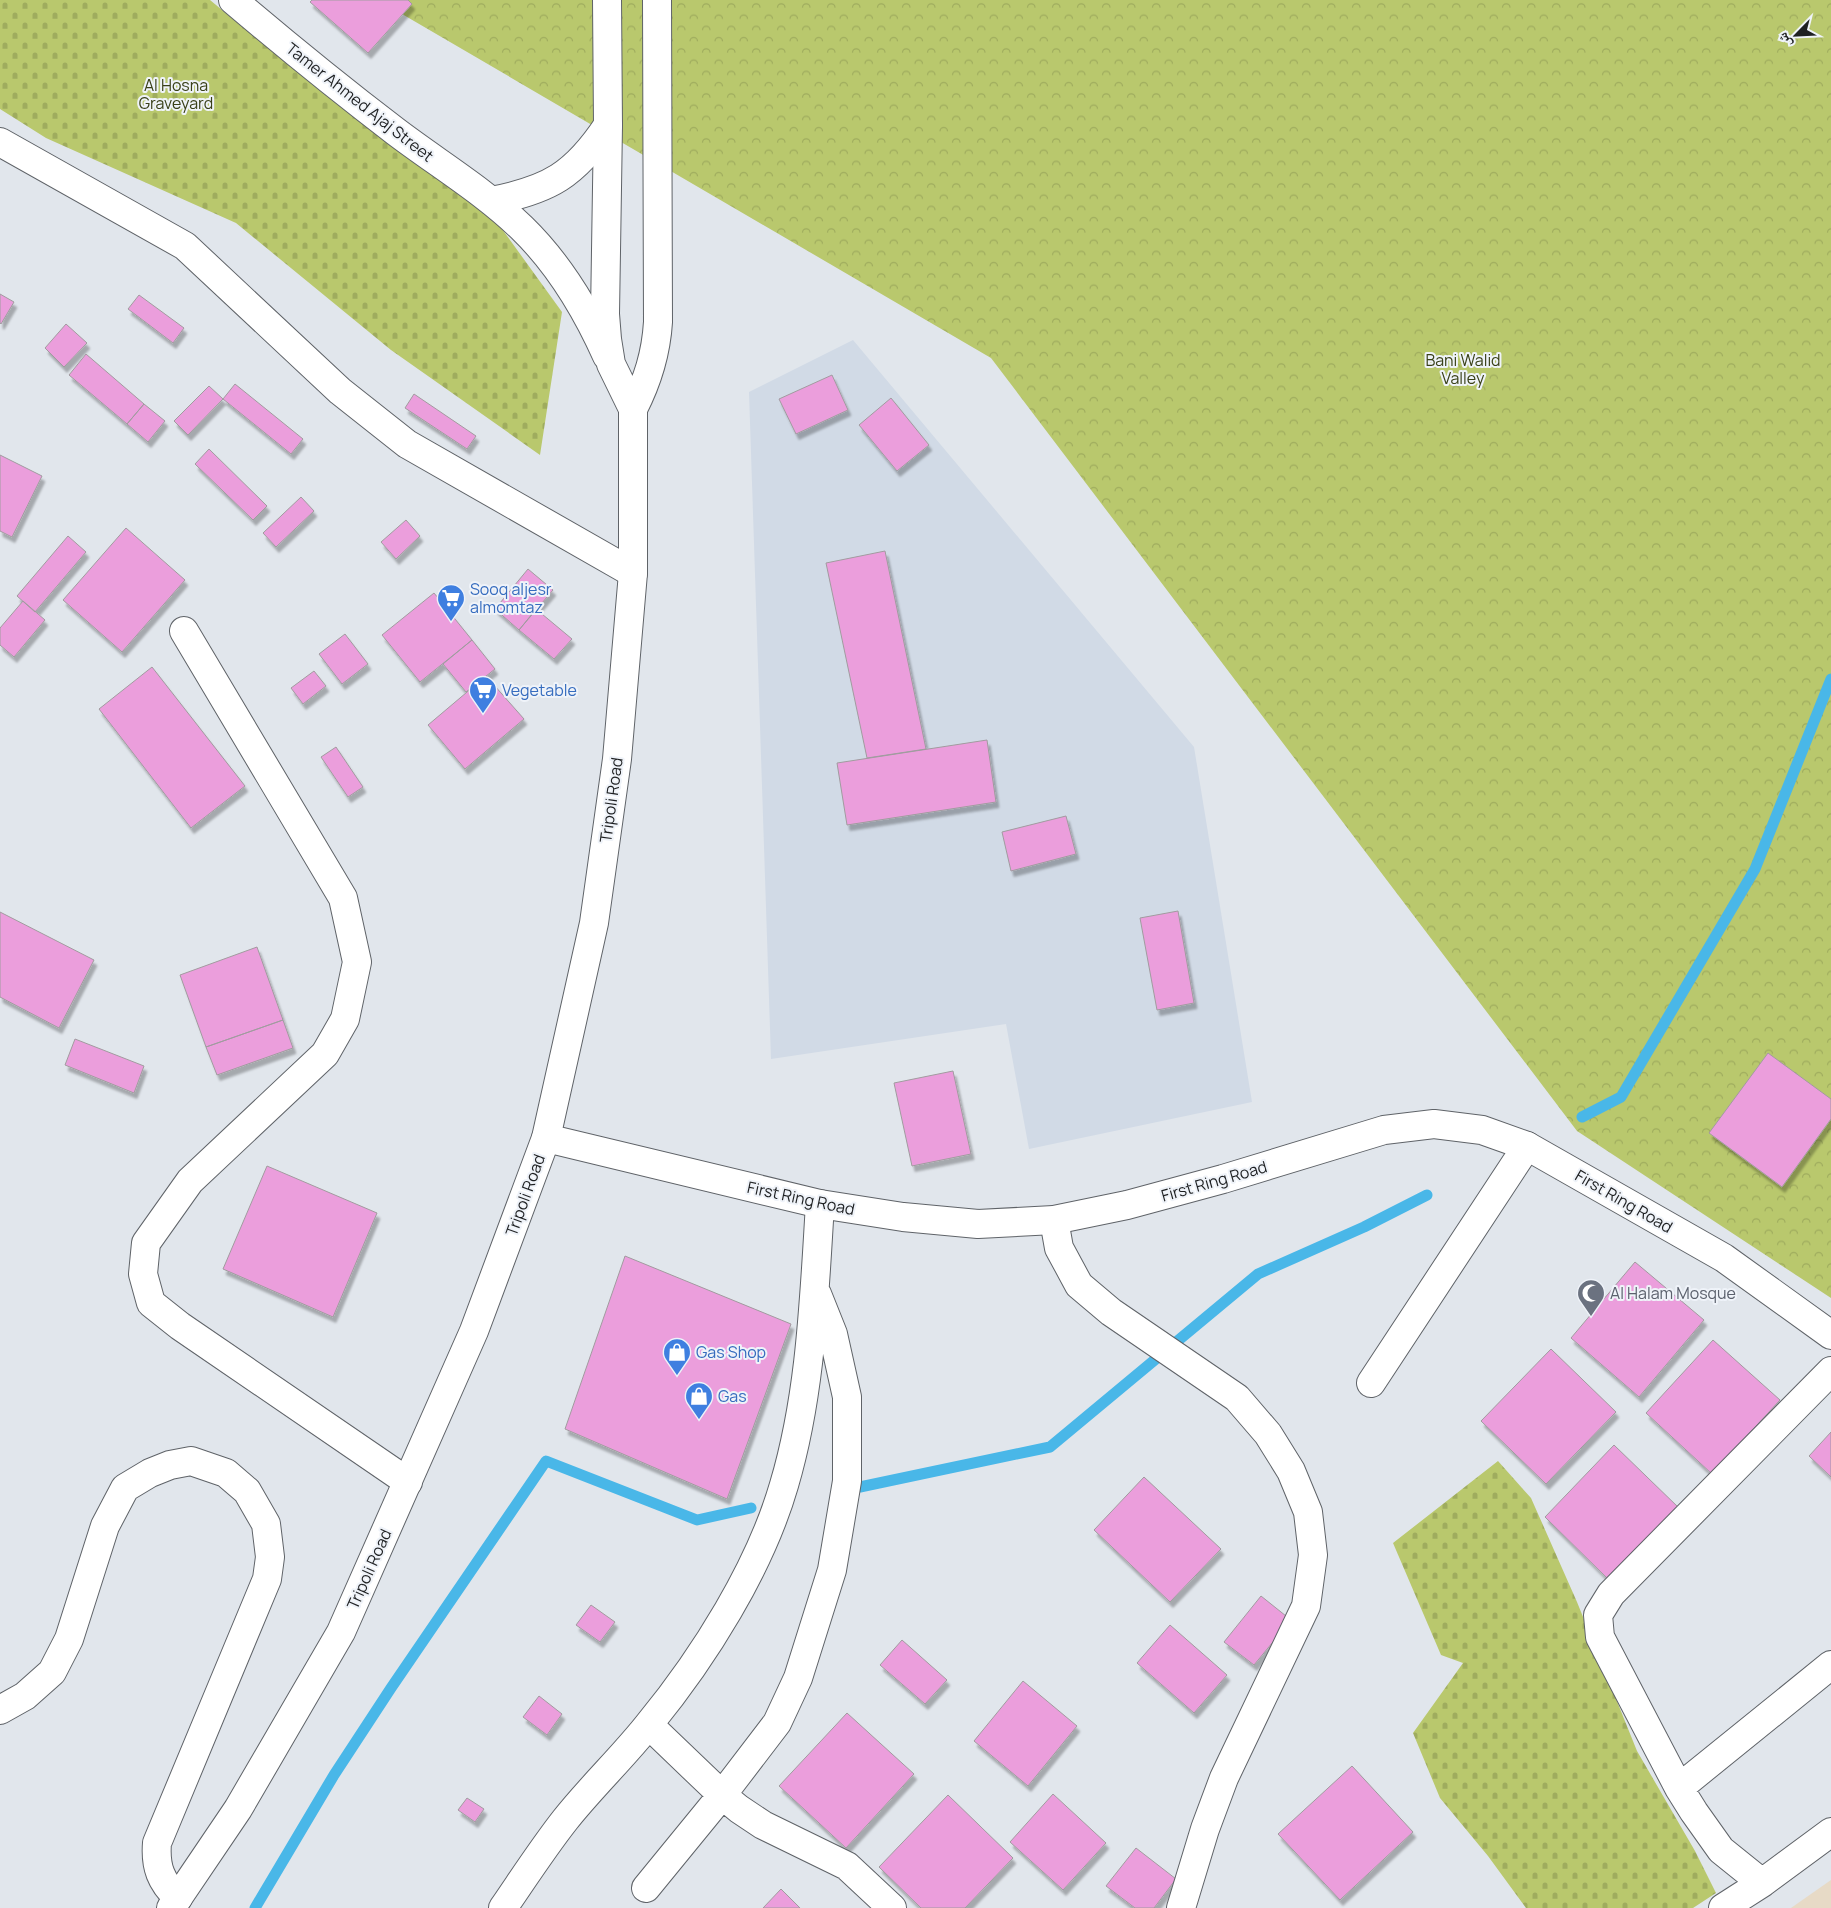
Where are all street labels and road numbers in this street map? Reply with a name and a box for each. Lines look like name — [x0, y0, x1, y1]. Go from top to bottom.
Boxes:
street label: Tamer Ahmed Ajaj Street — [282, 37, 438, 167]
street label: Tripoli Road — [594, 756, 628, 844]
street label: Tripoli Road — [500, 1151, 550, 1239]
street label: First Ring Road — [1158, 1155, 1270, 1207]
street label: First Ring Road — [1571, 1164, 1677, 1238]
street label: First Ring Road — [745, 1176, 857, 1220]
street label: Tripoli Road — [342, 1525, 396, 1613]

